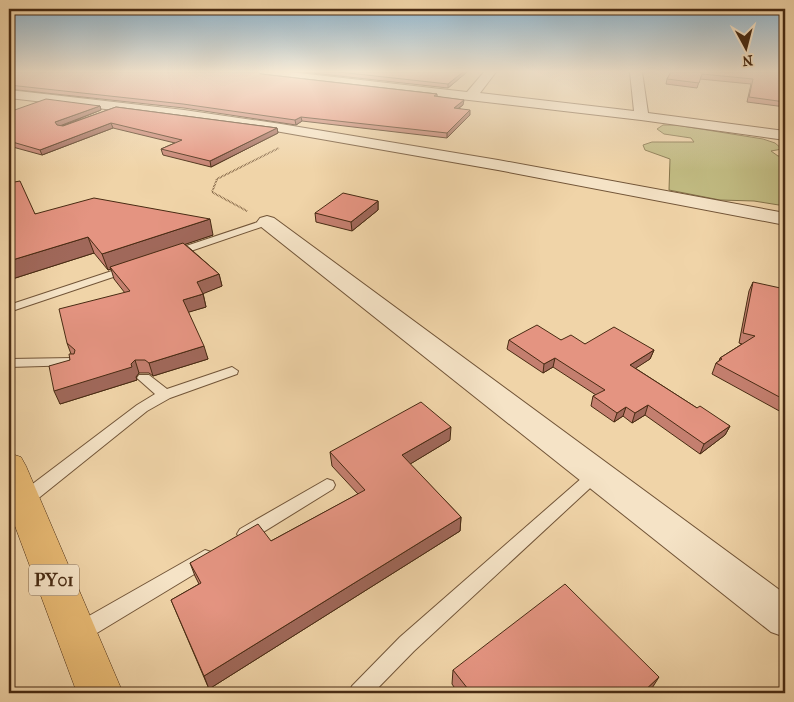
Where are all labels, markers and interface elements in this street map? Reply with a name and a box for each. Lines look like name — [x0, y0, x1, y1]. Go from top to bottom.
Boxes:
north arrow — [722, 22, 772, 72]
text: N — [741, 51, 754, 70]
road number: PY01 — [29, 564, 79, 596]

